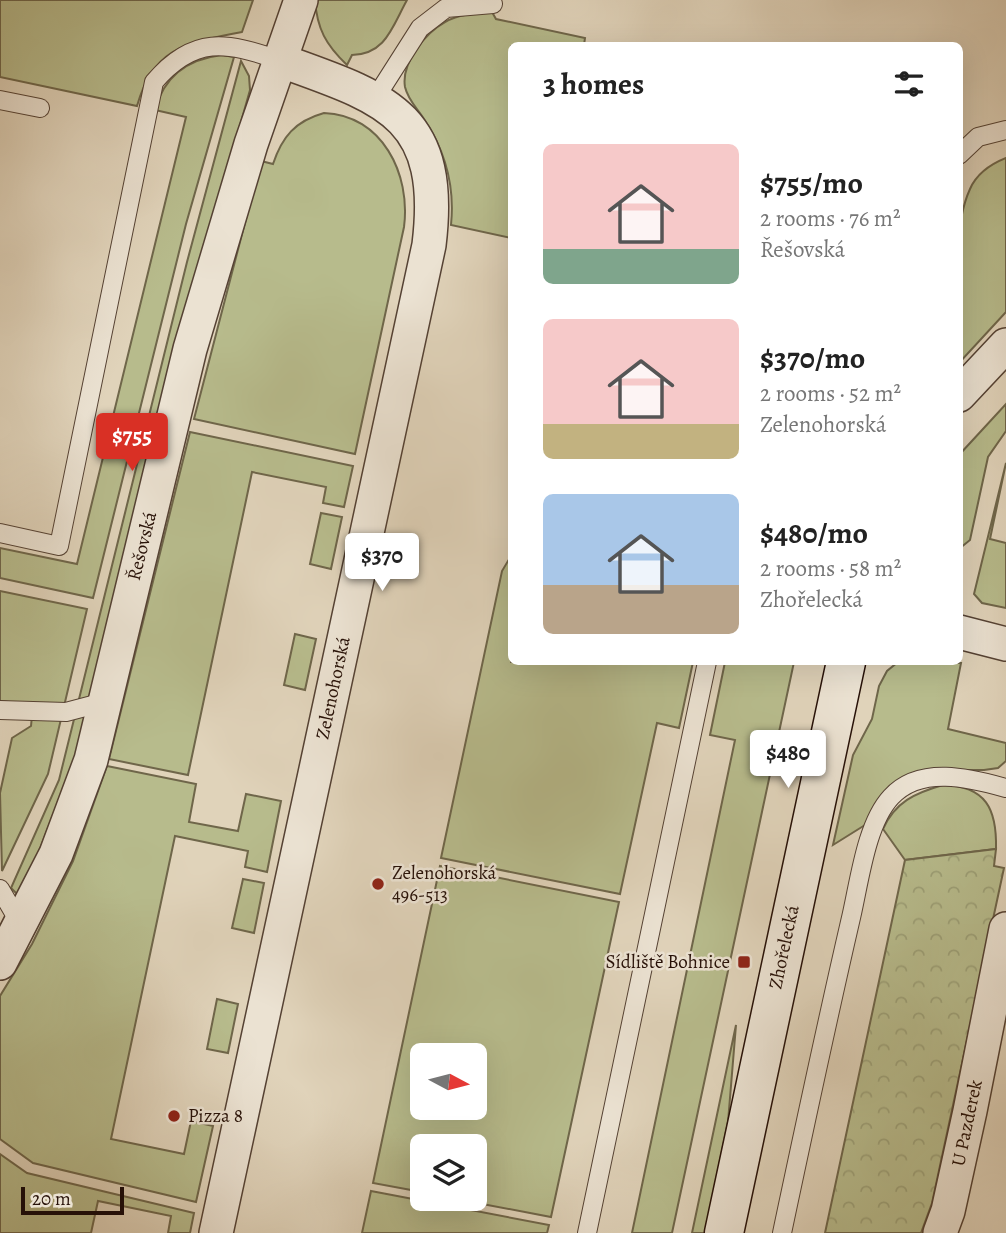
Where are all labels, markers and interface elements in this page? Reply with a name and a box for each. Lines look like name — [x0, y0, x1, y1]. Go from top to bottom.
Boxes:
text: 3 homes — [543, 64, 644, 104]
icon: filters — [890, 65, 928, 103]
text: $755/mo — [760, 163, 863, 203]
icon: home — [599, 172, 683, 256]
text: 2 rooms · 76 m² — [760, 203, 901, 234]
text: Řešovská — [760, 234, 845, 265]
text: $370/mo — [760, 338, 865, 378]
icon: home — [599, 347, 683, 431]
text: 2 rooms · 52 m² — [760, 378, 901, 409]
text: Zelenohorská — [760, 409, 886, 440]
pin: $755 — [91, 414, 173, 473]
text: $755 — [112, 420, 152, 451]
street label: Řešovská — [121, 509, 163, 583]
text: $480/mo — [760, 513, 868, 553]
icon: home — [599, 522, 683, 606]
pin: $370 — [341, 534, 423, 593]
text: $370 — [361, 540, 403, 571]
text: 2 rooms · 58 m² — [760, 553, 901, 584]
text: Zhořelecká — [760, 584, 863, 615]
street label: Zelenohorská — [309, 634, 357, 742]
pin: $480 — [747, 730, 829, 790]
text: $480 — [766, 737, 810, 768]
place label: Zelenohorská 496-513 — [392, 860, 497, 908]
marker: Zelenohorská 496-513 — [370, 876, 386, 892]
street label: Zhořelecká — [762, 903, 806, 991]
place label: Sídliště Bohnice — [606, 949, 730, 975]
marker: Sídliště Bohnice — [736, 954, 752, 970]
north arrow — [410, 1043, 486, 1120]
map controls — [410, 1043, 487, 1211]
street label: U Pazderek — [945, 1077, 989, 1169]
place label: Pizza 8 — [188, 1103, 243, 1129]
marker: Pizza 8 — [166, 1108, 182, 1124]
button: layers — [410, 1134, 487, 1211]
scale bar — [21, 1184, 124, 1216]
text: 20 m — [32, 1186, 71, 1212]

